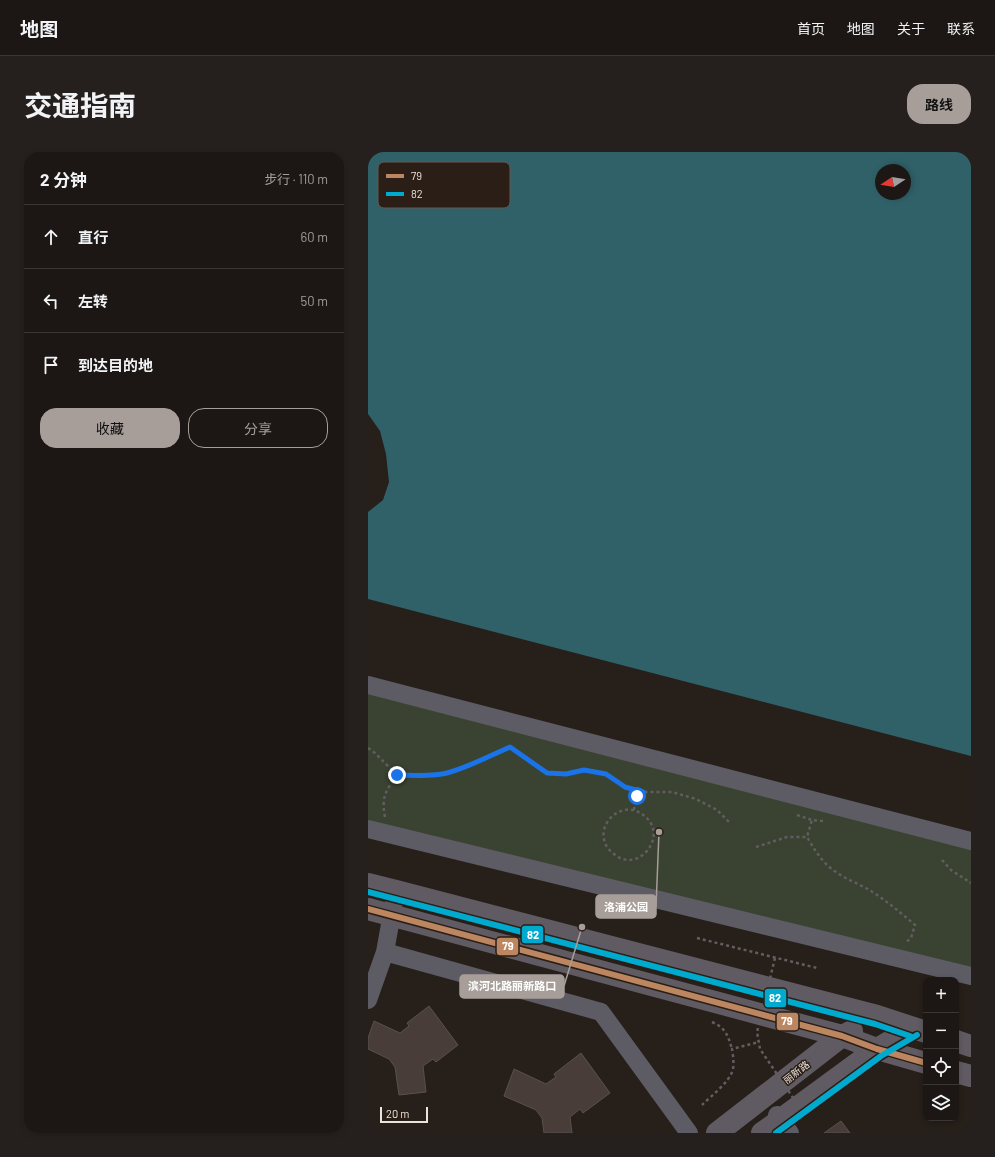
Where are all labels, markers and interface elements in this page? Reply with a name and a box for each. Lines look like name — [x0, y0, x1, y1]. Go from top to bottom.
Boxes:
text: 地图 — [20, 17, 58, 40]
text: 首页 — [797, 20, 825, 37]
text: 地图 — [847, 20, 875, 37]
text: 关于 — [897, 20, 925, 37]
text: 联系 — [947, 20, 975, 37]
button: 路线 — [907, 84, 971, 124]
text: 交通指南 — [24, 88, 136, 122]
legend — [378, 162, 510, 208]
north arrow — [875, 164, 911, 200]
text: 2 分钟 — [40, 169, 87, 189]
text: 79 — [411, 169, 422, 182]
text: 步行 · 110 m — [264, 171, 328, 187]
text: 82 — [411, 187, 423, 200]
icon: ahead — [40, 226, 62, 248]
text: 直行 — [78, 228, 108, 246]
text: 60 m — [301, 229, 328, 245]
icon: left — [40, 290, 62, 312]
text: 左转 — [78, 292, 108, 310]
text: 50 m — [301, 293, 328, 309]
icon: arrive — [40, 354, 62, 376]
text: 到达目的地 — [78, 356, 153, 374]
button: 收藏 — [40, 408, 180, 448]
button: 分享 — [188, 408, 328, 448]
route end — [388, 766, 406, 784]
route start — [628, 787, 646, 805]
callout: 洛浦公园 — [596, 895, 656, 918]
text: 洛浦公园 — [604, 900, 648, 913]
line badge: 82 — [521, 925, 544, 944]
text: 82 — [527, 928, 539, 941]
line badge: 79 — [496, 937, 519, 956]
text: 79 — [502, 939, 514, 952]
callout: 滨河北路丽新路口 — [460, 975, 564, 998]
map controls — [923, 977, 959, 1121]
button: + — [923, 977, 959, 1013]
text: 滨河北路丽新路口 — [468, 979, 556, 992]
line badge: 82 — [764, 988, 787, 1008]
text: 82 — [769, 991, 781, 1004]
line badge: 79 — [776, 1012, 799, 1031]
button: − — [923, 1013, 959, 1049]
text: 79 — [781, 1014, 793, 1027]
button: locate — [923, 1049, 959, 1085]
street label: 丽新路 — [780, 1058, 812, 1086]
button: layers — [923, 1085, 959, 1121]
scale bar — [380, 1105, 428, 1124]
text: 20 m — [386, 1107, 409, 1120]

